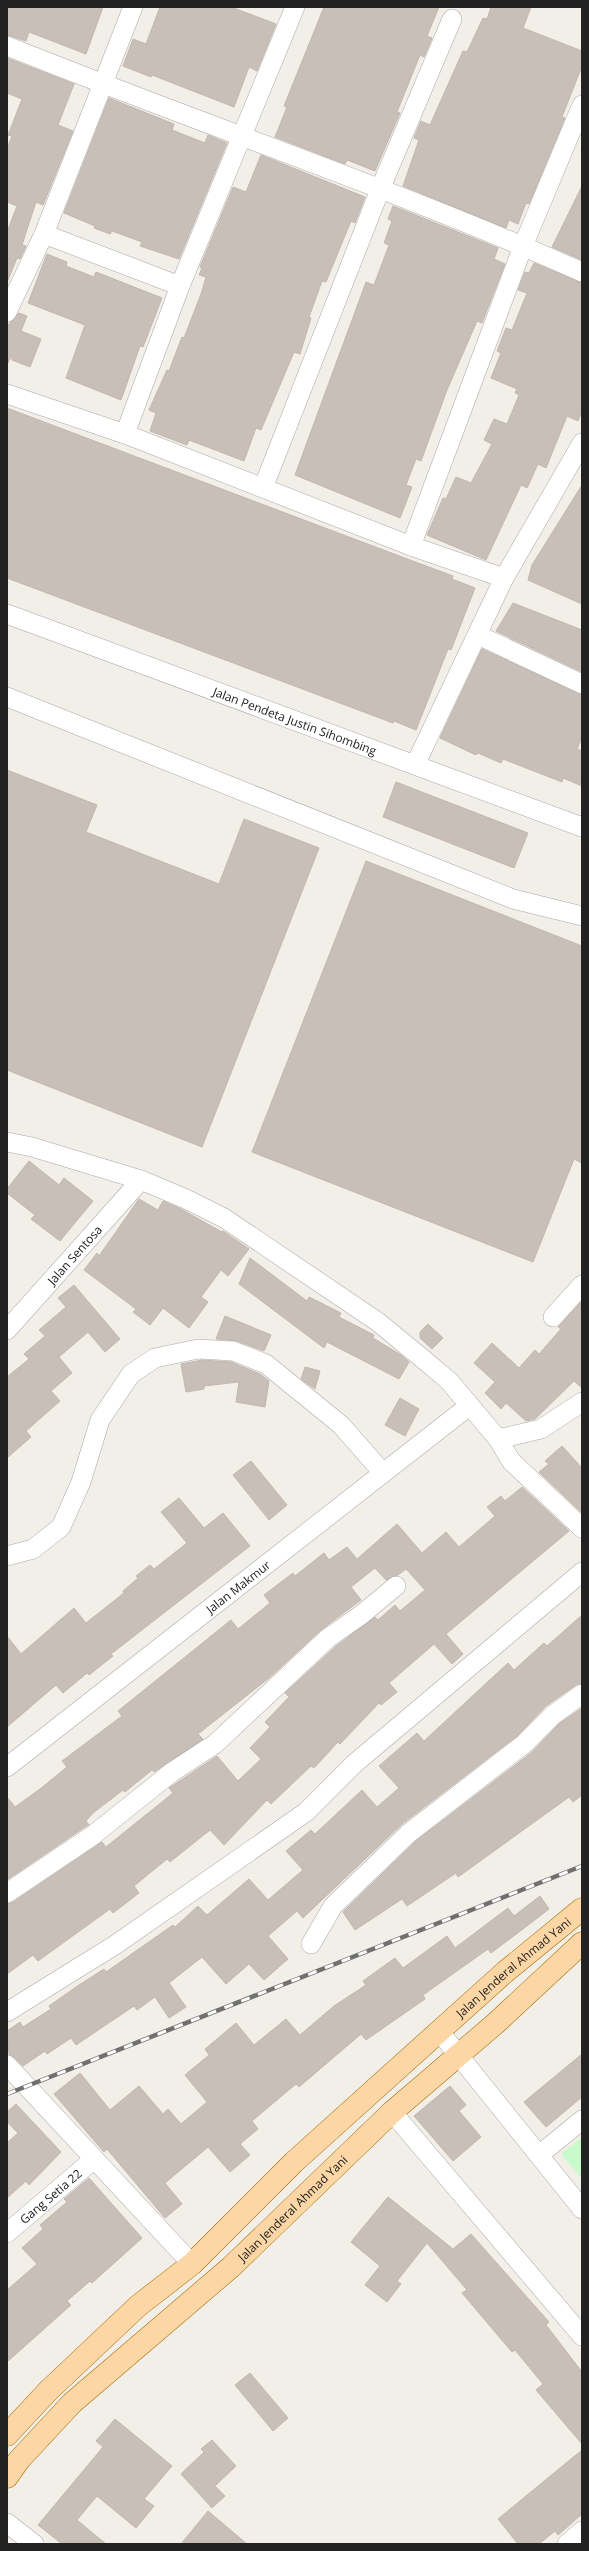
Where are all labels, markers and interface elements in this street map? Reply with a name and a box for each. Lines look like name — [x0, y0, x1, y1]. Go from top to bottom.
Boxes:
street label: Jalan Pendeta Justin Sihombing — [210, 682, 380, 759]
street label: Jalan Sentosa — [42, 1221, 106, 1289]
street label: Jalan Makmur — [201, 1556, 274, 1618]
street label: Jalan Jenderal Ahmad Yani — [451, 1913, 574, 2022]
street label: Jalan Jenderal Ahmad Yani — [233, 2151, 351, 2265]
street label: Gang Setia 22 — [16, 2165, 85, 2227]

